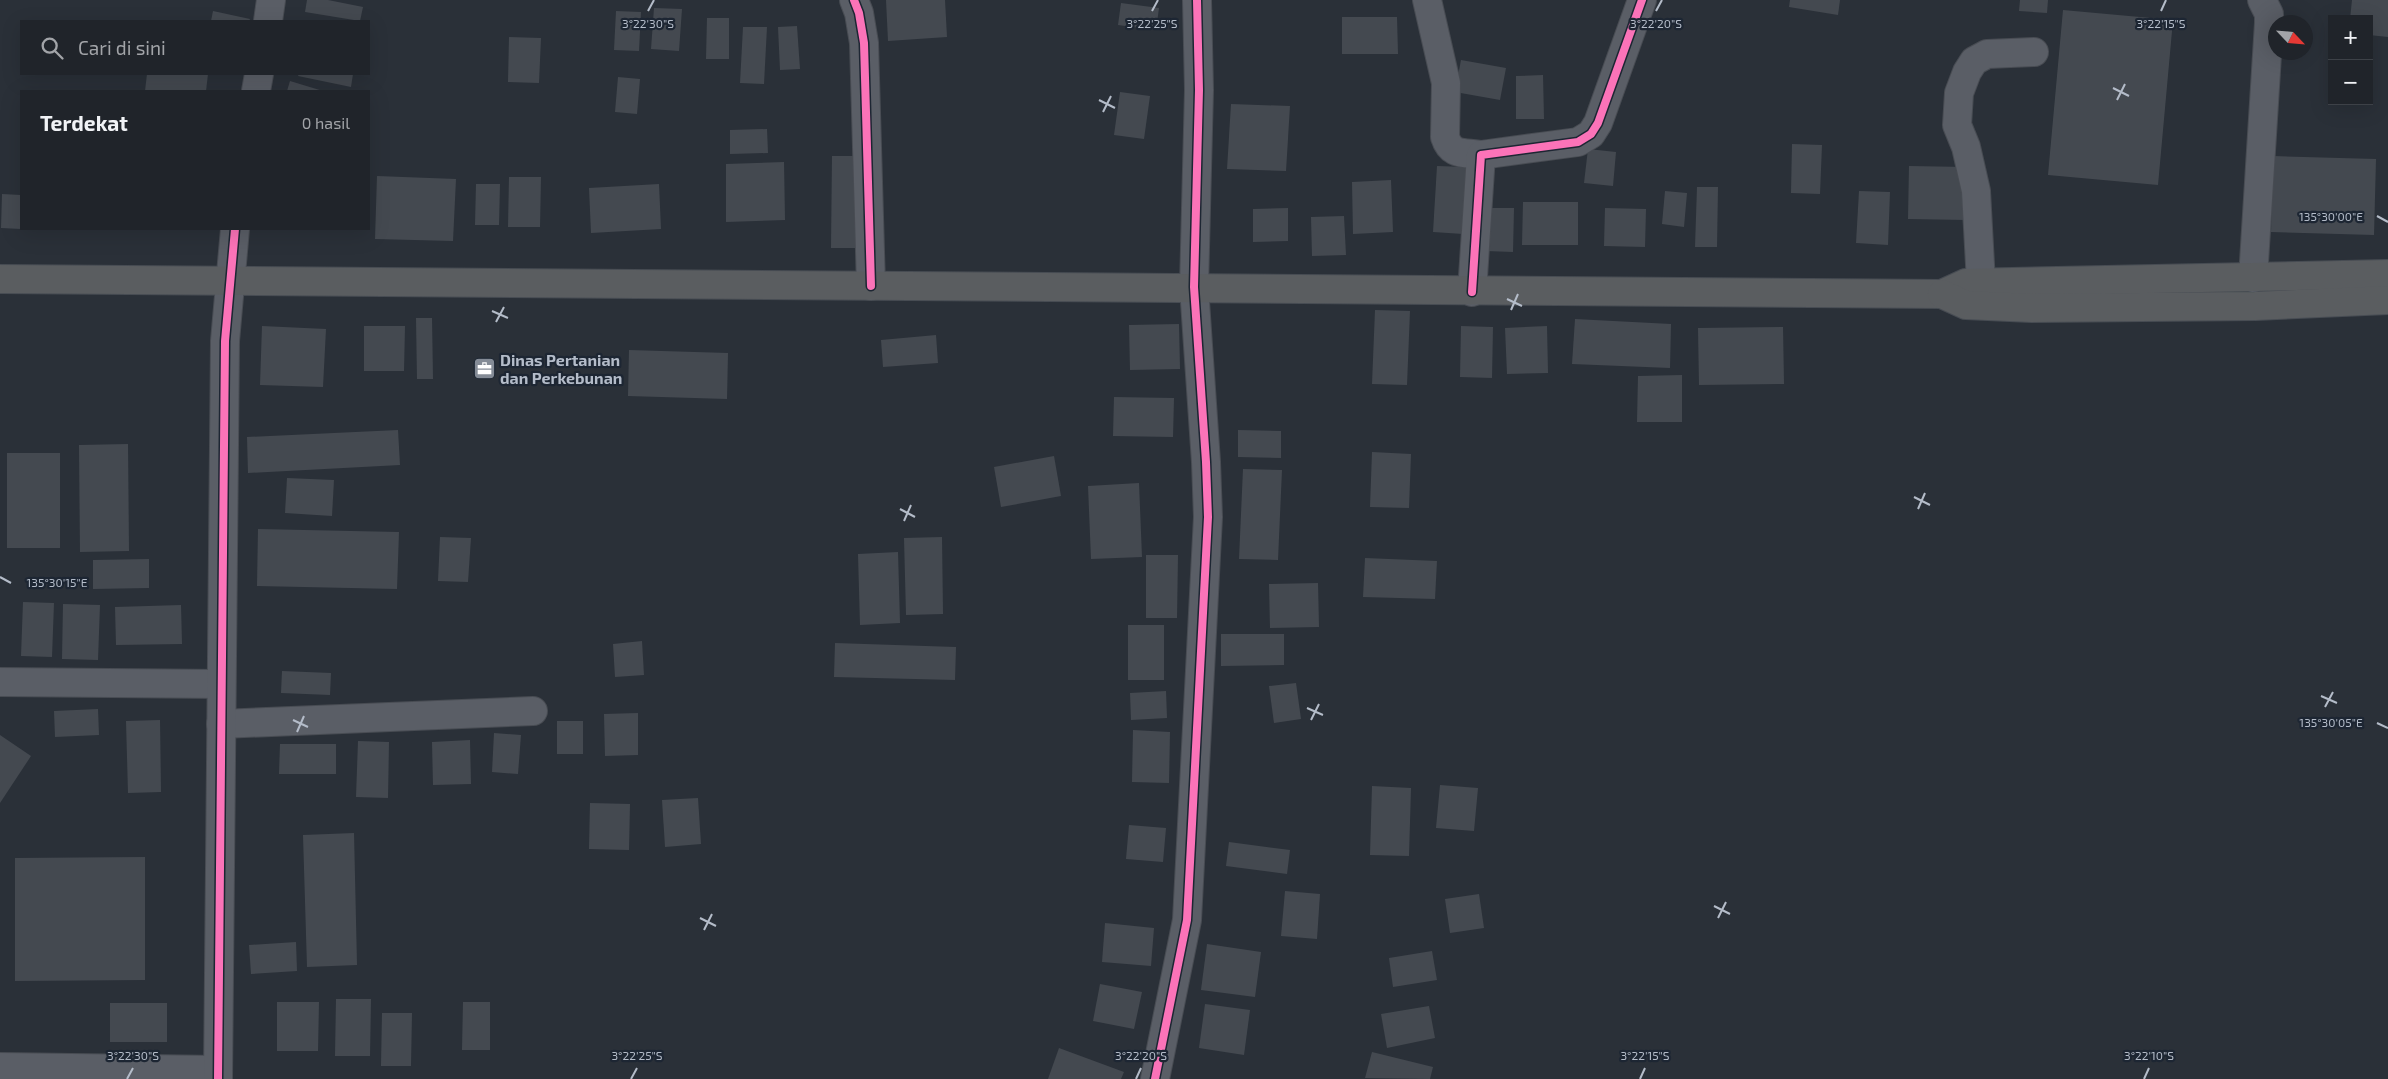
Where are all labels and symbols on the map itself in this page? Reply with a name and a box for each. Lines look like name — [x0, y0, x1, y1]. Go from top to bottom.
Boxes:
north arrow — [2268, 15, 2313, 60]
text: 3°22'30"S — [622, 16, 674, 30]
text: 3°22'25"S — [1126, 16, 1178, 30]
text: 3°22'20"S — [1630, 16, 1682, 30]
text: 3°22'15"S — [2136, 16, 2186, 30]
text: 135°30'00"E — [2299, 209, 2363, 223]
place label: Dinas Pertanian dan Perkebunan — [500, 350, 622, 387]
office icon: Dinas Pertanian dan Perkebunan — [472, 356, 496, 380]
text: 135°30'15"E — [27, 575, 88, 589]
text: 135°30'05"E — [2299, 715, 2363, 729]
text: 3°22'30"S — [107, 1048, 159, 1062]
text: 3°22'25"S — [611, 1048, 663, 1062]
text: 3°22'20"S — [1115, 1048, 1167, 1062]
text: 3°22'15"S — [1620, 1048, 1670, 1062]
text: 3°22'10"S — [2124, 1048, 2174, 1062]

